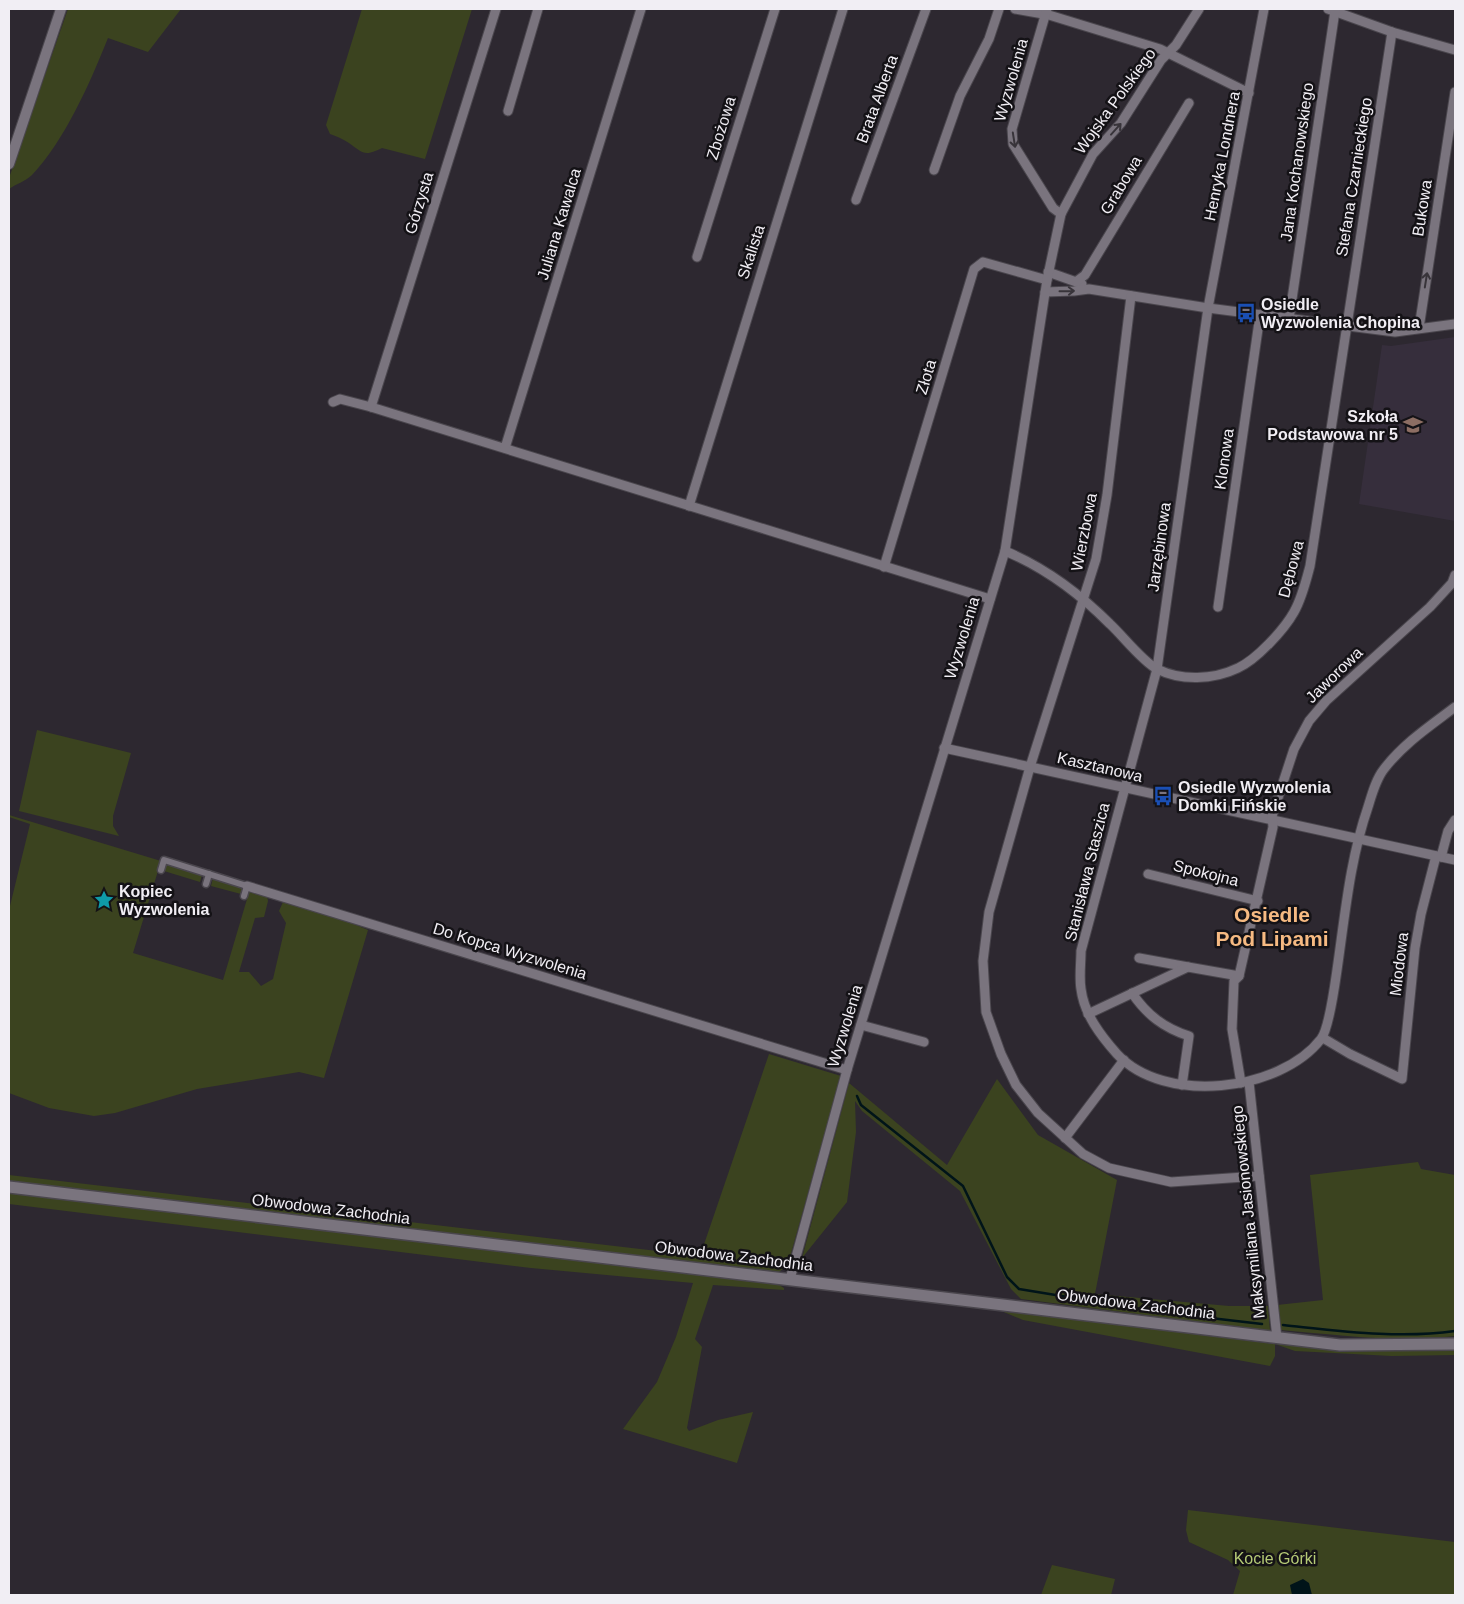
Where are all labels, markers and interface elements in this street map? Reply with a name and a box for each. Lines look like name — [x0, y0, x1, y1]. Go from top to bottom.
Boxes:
street label: Wyzwolenia — [991, 37, 1031, 123]
street label: Wojska Polskiego — [1071, 45, 1159, 157]
street label: Brata Alberta — [853, 53, 901, 145]
street label: Jana Kochanowskiego — [1277, 81, 1317, 242]
street label: Henryka Londnera — [1201, 90, 1243, 222]
street label: Zbożowa — [703, 94, 739, 162]
street label: Stefana Czarnieckiego — [1333, 96, 1375, 258]
one-way arrow — [1110, 123, 1121, 136]
one-way arrow — [1009, 131, 1019, 147]
street label: Grabowa — [1097, 153, 1145, 217]
street label: Juliana Kawalca — [534, 166, 584, 282]
street label: Górzysta — [402, 170, 437, 236]
street label: Bukowa — [1409, 178, 1435, 237]
street label: Skalista — [734, 223, 768, 281]
one-way arrow — [1422, 273, 1432, 289]
one-way arrow — [1058, 286, 1075, 296]
place label: Osiedle Wyzwolenia Chopina — [1261, 296, 1420, 331]
bus stop icon: Osiedle Wyzwolenia Chopina — [1235, 302, 1257, 324]
street label: Złota — [913, 357, 939, 396]
place label: Szkoła Podstawowa nr 5 — [1267, 408, 1398, 443]
school or university icon: Szkoła Podstawowa nr 5 — [1402, 414, 1424, 436]
street label: Klonowa — [1211, 427, 1237, 491]
street label: Wierzbowa — [1068, 491, 1100, 572]
street label: Jarzębinowa — [1144, 501, 1174, 593]
street label: Dębowa — [1275, 538, 1307, 600]
street label: Wyzwolenia — [941, 595, 983, 681]
street label: Jaworowa — [1302, 644, 1366, 706]
street label: Kasztanowa — [1056, 749, 1144, 785]
place label: Osiedle Wyzwolenia Domki Fińskie — [1178, 779, 1331, 814]
bus stop icon: Osiedle Wyzwolenia Domki Fińskie — [1152, 785, 1174, 807]
street label: Stanisława Staszica — [1062, 801, 1112, 943]
street label: Spokojna — [1172, 857, 1241, 889]
place label: Kopiec Wyzwolenia — [119, 883, 209, 918]
place icon: Kopiec Wyzwolenia — [93, 889, 115, 911]
district label: Osiedle Pod Lipami — [1215, 903, 1329, 950]
street label: Do Kopca Wyzwolenia — [431, 919, 589, 983]
street label: Miodowa — [1387, 931, 1411, 997]
street label: Wyzwolenia — [824, 983, 866, 1069]
street label: Maksymiliana Jasionowskiego — [1228, 1104, 1268, 1319]
street label: Obwodowa Zachodnia — [251, 1191, 411, 1227]
street label: Obwodowa Zachodnia — [654, 1238, 814, 1274]
street label: Obwodowa Zachodnia — [1056, 1286, 1216, 1322]
park label: Kocie Górki — [1234, 1550, 1316, 1567]

